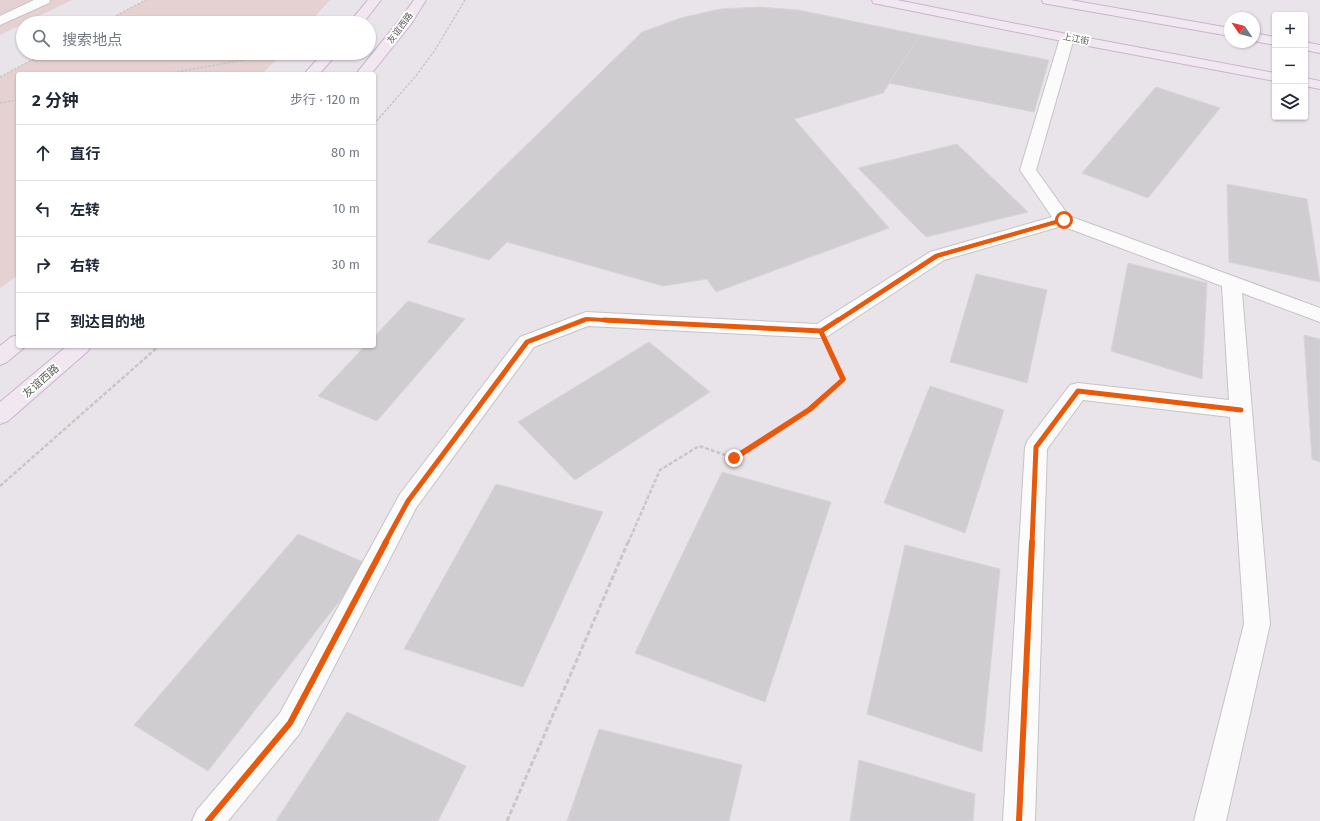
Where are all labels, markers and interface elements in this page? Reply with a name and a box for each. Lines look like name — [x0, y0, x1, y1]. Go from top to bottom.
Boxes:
street label: 友谊西路 — [385, 11, 415, 45]
north arrow — [1224, 12, 1260, 48]
map controls — [1272, 12, 1308, 120]
button: + — [1272, 12, 1308, 48]
search box — [16, 16, 376, 60]
icon: search — [30, 27, 52, 49]
text: 搜索地点 — [62, 31, 122, 49]
street label: 上江街 — [1062, 32, 1090, 46]
button: − — [1272, 48, 1308, 84]
button: layers — [1272, 84, 1308, 120]
text: 2 分钟 — [32, 90, 79, 111]
text: 步行 · 120 m — [290, 92, 360, 107]
icon: ahead — [32, 142, 54, 164]
text: 直行 — [70, 145, 100, 163]
text: 80 m — [331, 145, 360, 160]
icon: left — [32, 198, 54, 220]
text: 左转 — [70, 201, 100, 219]
text: 10 m — [333, 201, 360, 216]
route start — [1055, 211, 1073, 229]
icon: right — [32, 254, 54, 276]
text: 右转 — [70, 257, 100, 275]
text: 30 m — [332, 257, 360, 272]
icon: arrive — [32, 310, 54, 332]
text: 到达目的地 — [70, 313, 145, 331]
street label: 友谊西路 — [20, 362, 62, 400]
route end — [725, 449, 743, 467]

